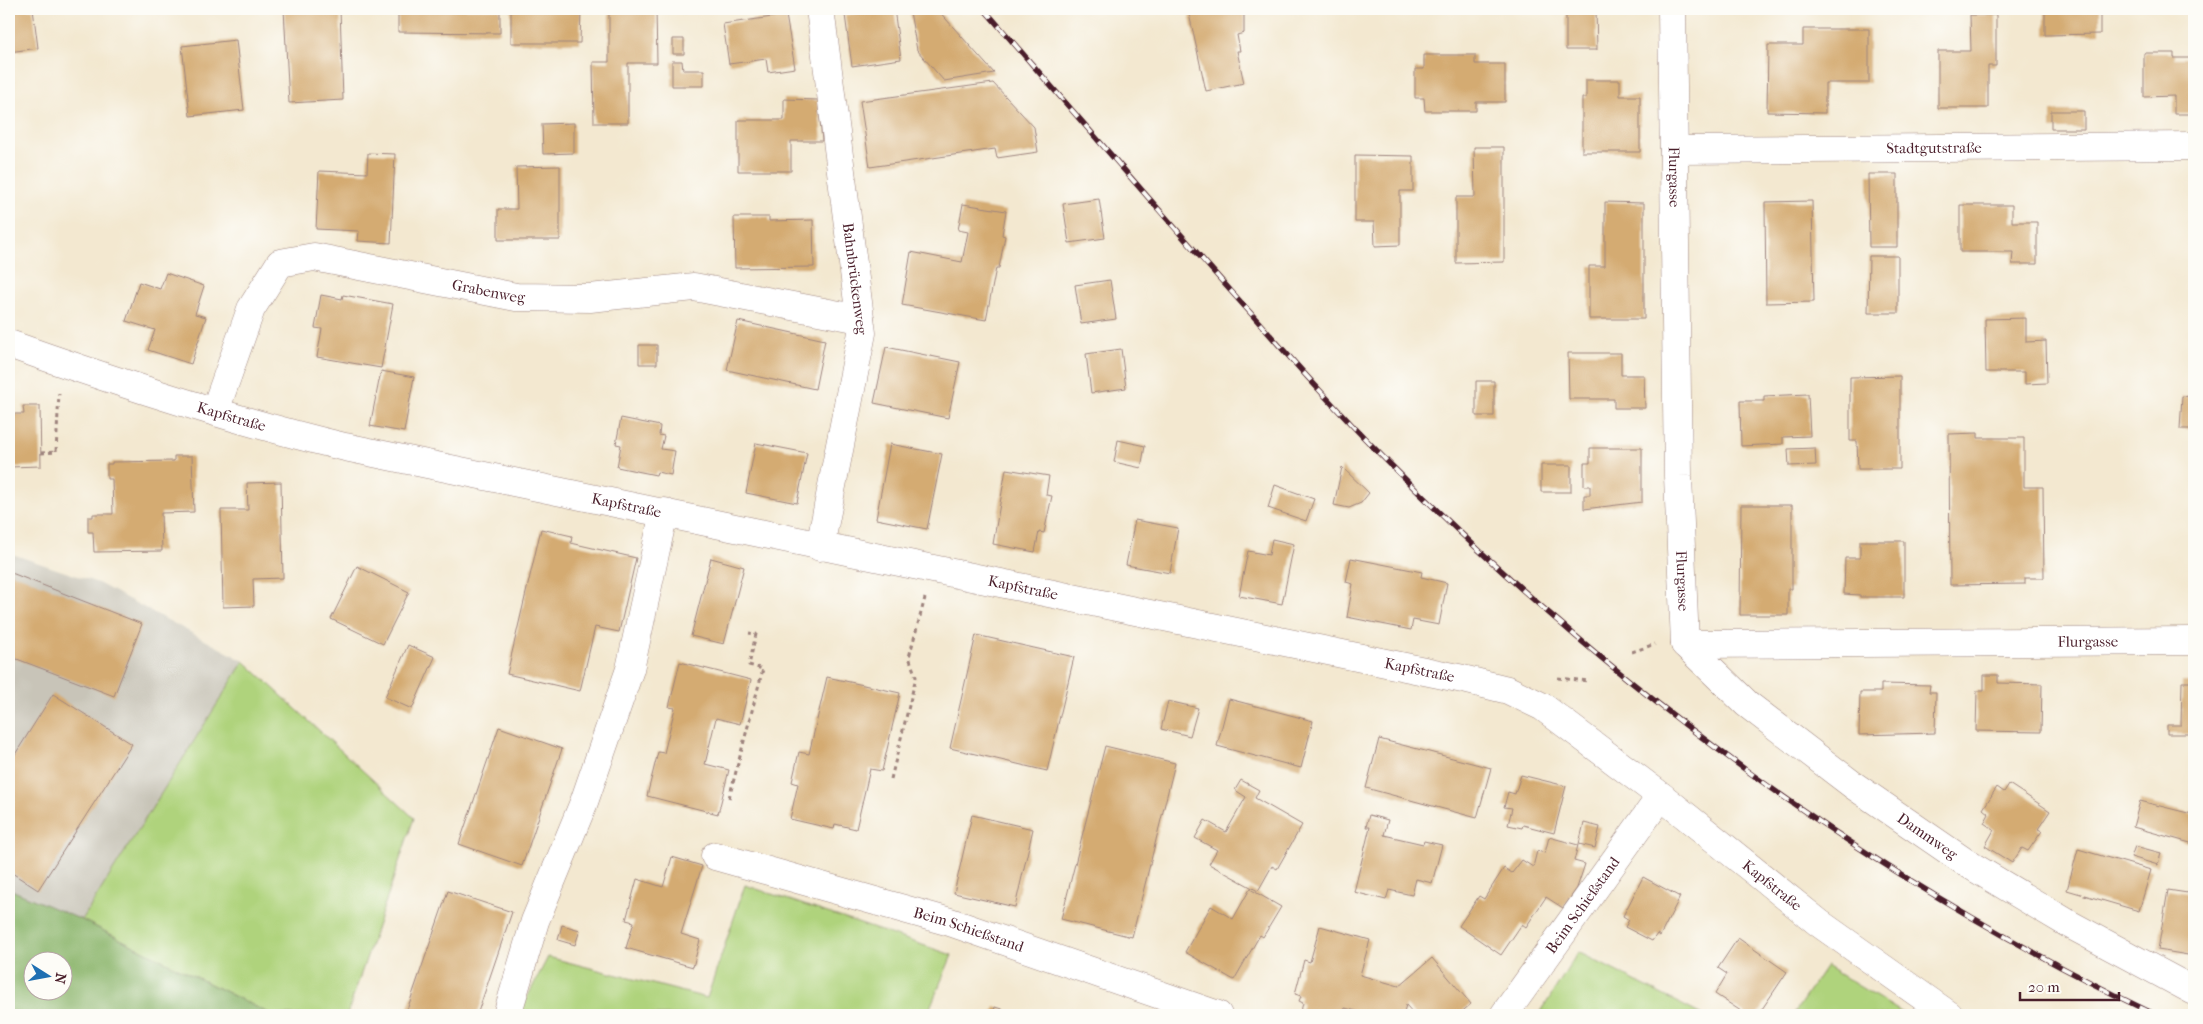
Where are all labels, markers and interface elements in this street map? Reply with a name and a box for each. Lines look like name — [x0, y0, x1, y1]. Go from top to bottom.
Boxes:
street label: Stadtgutstraße — [1886, 139, 1982, 157]
street label: Flurgasse — [1665, 147, 1684, 208]
street label: Bahnbrückenweg — [839, 222, 871, 337]
street label: Grabenweg — [451, 276, 526, 306]
street label: Kapfstraße — [195, 398, 268, 435]
street label: Kapfstraße — [590, 489, 664, 522]
street label: Flurgasse — [1672, 550, 1693, 612]
street label: Kapfstraße — [986, 572, 1060, 604]
street label: Flurgasse — [2057, 632, 2119, 651]
street label: Kapfstraße — [1383, 654, 1457, 686]
street label: Dammweg — [1894, 809, 1962, 864]
street label: Beim Schießstand — [1542, 853, 1624, 957]
street label: Kapfstraße — [1739, 856, 1806, 915]
street label: Beim Schießstand — [911, 903, 1027, 956]
north arrow — [22, 952, 72, 1002]
scale bar — [2020, 969, 2119, 1001]
text: N — [51, 972, 70, 986]
text: 20 m — [2028, 978, 2060, 996]

